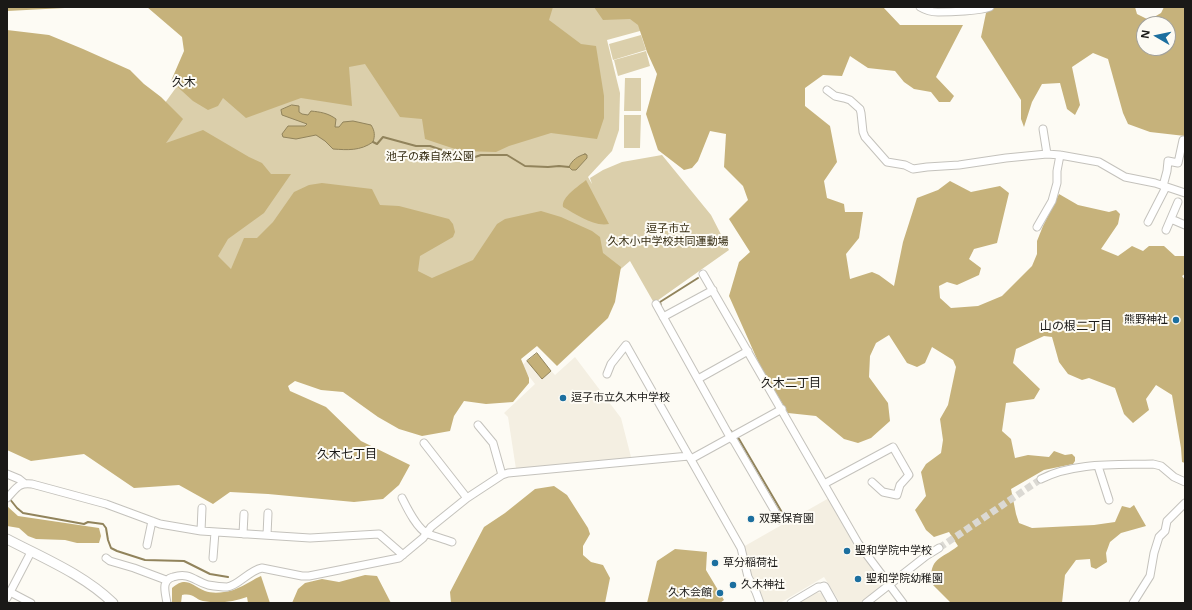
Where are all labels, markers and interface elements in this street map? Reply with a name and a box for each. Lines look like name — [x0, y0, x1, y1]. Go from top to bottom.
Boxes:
north arrow — [1136, 16, 1176, 56]
text: N — [1137, 29, 1153, 40]
district label: 久木 — [172, 76, 196, 90]
park label: 池子の森自然公園 — [386, 150, 474, 164]
park label: 逗子市立 久木小中学校共同運動場 — [608, 222, 728, 248]
place label: 熊野神社 — [1124, 313, 1168, 327]
marker: 熊野神社 — [1171, 315, 1181, 325]
district label: 山の根二丁目 — [1040, 320, 1112, 334]
district label: 久木二丁目 — [761, 377, 821, 391]
place label: 逗子市立久木中学校 — [571, 391, 670, 405]
marker: 逗子市立久木中学校 — [558, 393, 568, 403]
district label: 久木七丁目 — [317, 448, 377, 462]
place label: 双葉保育園 — [759, 512, 814, 526]
marker: 双葉保育園 — [746, 514, 756, 524]
place label: 聖和学院中学校 — [855, 544, 932, 558]
marker: 聖和学院中学校 — [842, 546, 852, 556]
place label: 草分稲荷社 — [723, 556, 778, 570]
marker: 草分稲荷社 — [710, 558, 720, 568]
place label: 聖和学院幼稚園 — [866, 572, 943, 586]
marker: 聖和学院幼稚園 — [853, 574, 863, 584]
place label: 久木神社 — [741, 578, 785, 592]
marker: 久木神社 — [728, 580, 738, 590]
place label: 久木会館 — [668, 586, 712, 600]
marker: 久木会館 — [715, 588, 725, 598]

